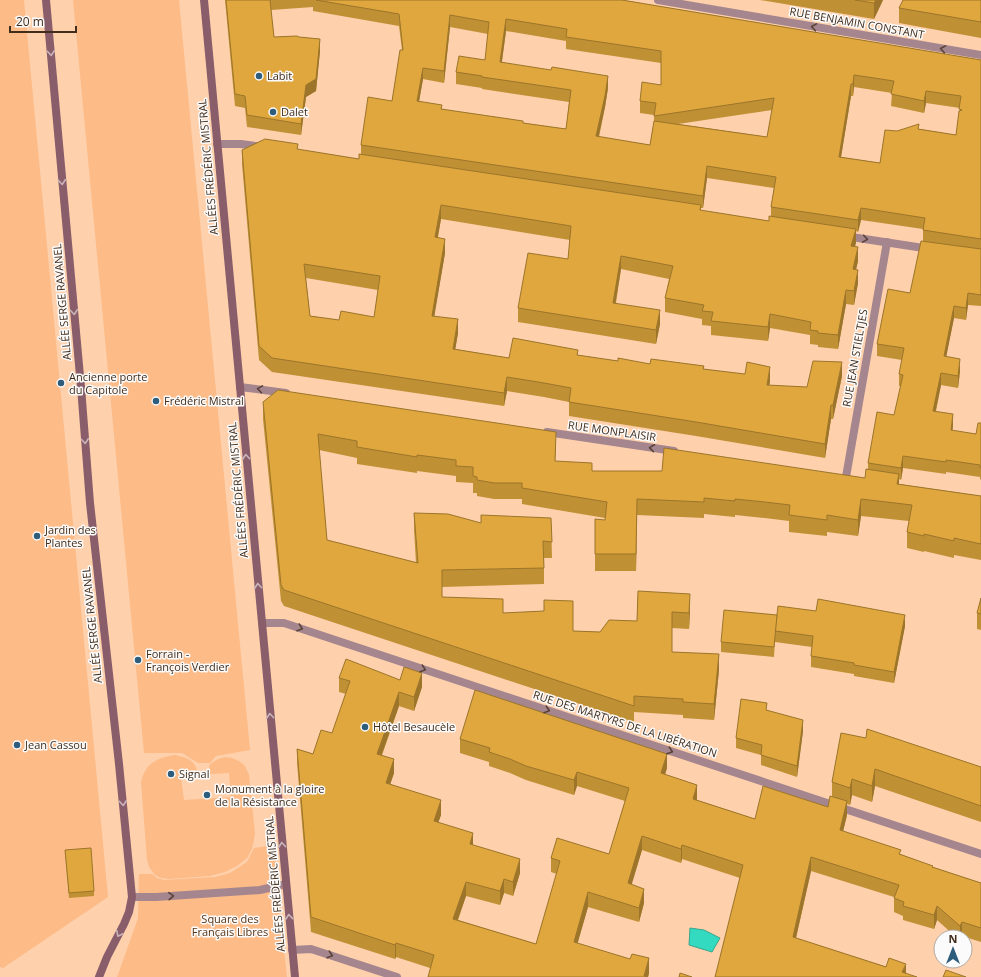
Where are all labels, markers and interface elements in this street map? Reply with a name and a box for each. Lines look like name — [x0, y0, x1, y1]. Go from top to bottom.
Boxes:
street label: RUE BENJAMIN CONSTANT — [789, 3, 926, 42]
scale bar — [10, 8, 76, 34]
text: 20 m — [16, 13, 44, 30]
one-way arrow — [811, 23, 818, 32]
one-way arrow — [939, 45, 946, 54]
one-way arrow — [46, 50, 55, 56]
place label: Labit — [267, 68, 292, 83]
marker: Labit — [254, 71, 264, 81]
street label: ALLÉES FRÉDÉRIC MISTRAL — [194, 98, 221, 236]
place label: Dalet — [281, 104, 308, 119]
marker: Dalet — [268, 107, 278, 117]
one-way arrow — [58, 179, 67, 185]
one-way arrow — [862, 234, 868, 243]
street label: ALLÉE SERGE RAVANEL — [49, 243, 74, 361]
street label: RUE JEAN STIELTJES — [839, 308, 871, 408]
one-way arrow — [69, 309, 78, 315]
place label: Ancienne porte du Capitole — [69, 369, 147, 397]
marker: Ancienne porte du Capitole — [56, 378, 66, 388]
one-way arrow — [257, 385, 263, 394]
place label: Frédéric Mistral — [164, 393, 244, 408]
marker: Frédéric Mistral — [151, 396, 161, 406]
street label: RUE MONPLAISIR — [567, 417, 657, 444]
street label: ALLÉES FRÉDÉRIC MISTRAL — [224, 421, 251, 559]
one-way arrow — [80, 438, 89, 444]
one-way arrow — [649, 444, 655, 453]
one-way arrow — [242, 454, 251, 460]
place label: Jardin des Plantes — [44, 522, 96, 550]
marker: Jardin des Plantes — [32, 531, 42, 541]
street label: ALLÉE SERGE RAVANEL — [78, 566, 105, 684]
one-way arrow — [254, 583, 263, 589]
one-way arrow — [296, 624, 303, 632]
place label: Forrain - François Verdier — [146, 646, 230, 674]
marker: Forrain - François Verdier — [133, 655, 143, 665]
one-way arrow — [420, 664, 427, 673]
street label: RUE DES MARTYRS DE LA LIBÉRATION — [531, 687, 719, 760]
one-way arrow — [543, 705, 550, 714]
one-way arrow — [266, 713, 275, 719]
place label: Hôtel Besaucèle — [373, 719, 455, 734]
marker: Hôtel Besaucèle — [360, 722, 370, 732]
place label: Jean Cassou — [24, 737, 87, 752]
marker: Jean Cassou — [12, 740, 22, 750]
one-way arrow — [667, 746, 674, 755]
place label: Signal — [179, 766, 209, 781]
marker: Signal — [166, 769, 176, 779]
place label: Monument à la gloire de la Résistance — [215, 781, 324, 809]
marker: Monument à la gloire de la Résistance — [202, 790, 212, 800]
one-way arrow — [118, 799, 127, 806]
street label: ALLÉES FRÉDÉRIC MISTRAL — [261, 815, 288, 953]
one-way arrow — [278, 842, 287, 848]
one-way arrow — [168, 891, 174, 900]
park label: Square des Français Libres — [192, 911, 268, 939]
one-way arrow — [285, 914, 294, 920]
one-way arrow — [116, 929, 124, 937]
north arrow — [933, 929, 973, 969]
text: N — [949, 931, 957, 946]
one-way arrow — [326, 950, 333, 959]

